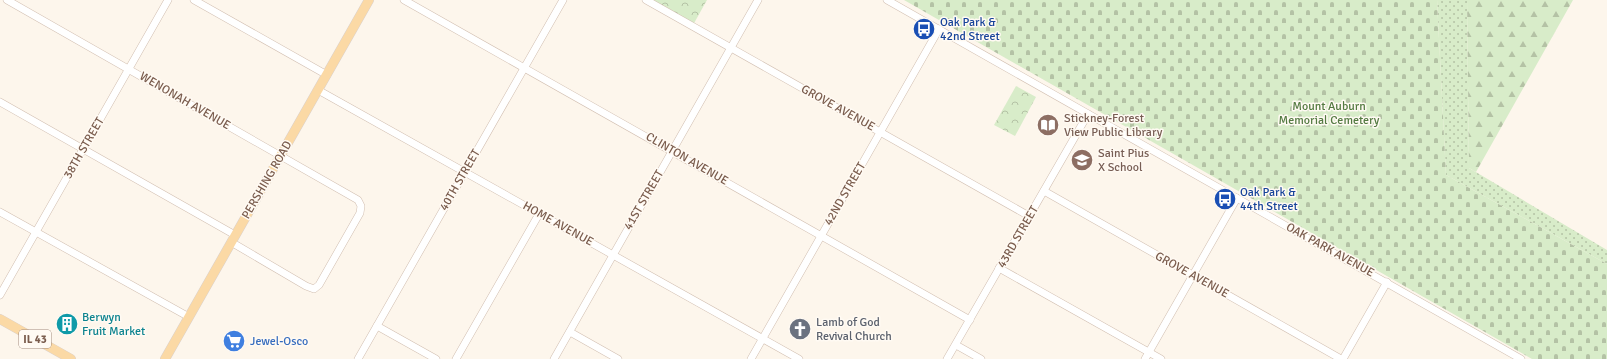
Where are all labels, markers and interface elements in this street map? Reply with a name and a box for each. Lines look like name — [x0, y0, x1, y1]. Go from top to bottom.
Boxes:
place label: Oak Park & 42nd Street — [940, 15, 1000, 44]
bus stop icon: Oak Park & 42nd Street — [911, 16, 937, 42]
street label: WENONAH AVENUE — [137, 69, 233, 133]
street label: GROVE AVENUE — [798, 82, 878, 135]
park label: Mount Auburn Memorial Cemetery — [1279, 99, 1380, 128]
place label: Stickney-Forest View Public Library — [1064, 111, 1163, 140]
library icon: Stickney-Forest View Public Library — [1035, 112, 1061, 138]
street label: 38TH STREET — [60, 114, 108, 181]
street label: CLINTON AVENUE — [643, 129, 731, 189]
street label: PERSHING ROAD — [239, 138, 295, 222]
street label: 40TH STREET — [436, 146, 484, 213]
place label: Saint Pius X School — [1098, 146, 1149, 175]
school or university icon: Saint Pius X School — [1069, 147, 1095, 173]
street label: 42ND STREET — [821, 160, 869, 228]
street label: 41ST STREET — [621, 167, 667, 233]
place label: Oak Park & 44th Street — [1240, 185, 1298, 214]
bus stop icon: Oak Park & 44th Street — [1212, 186, 1238, 212]
street label: HOME AVENUE — [520, 198, 596, 250]
street label: 43RD STREET — [994, 203, 1042, 271]
street label: OAK PARK AVENUE — [1283, 220, 1377, 281]
street label: GROVE AVENUE — [1152, 249, 1232, 302]
place label: Berwyn Fruit Market — [82, 310, 145, 339]
building icon: Berwyn Fruit Market — [54, 311, 80, 337]
place label: Lamb of God Revival Church — [816, 315, 892, 344]
church icon: Lamb of God Revival Church — [787, 316, 813, 342]
supermarket icon: Jewel-Osco — [221, 328, 247, 354]
road number: IL 43 — [19, 330, 51, 348]
place label: Jewel-Osco — [250, 334, 308, 349]

